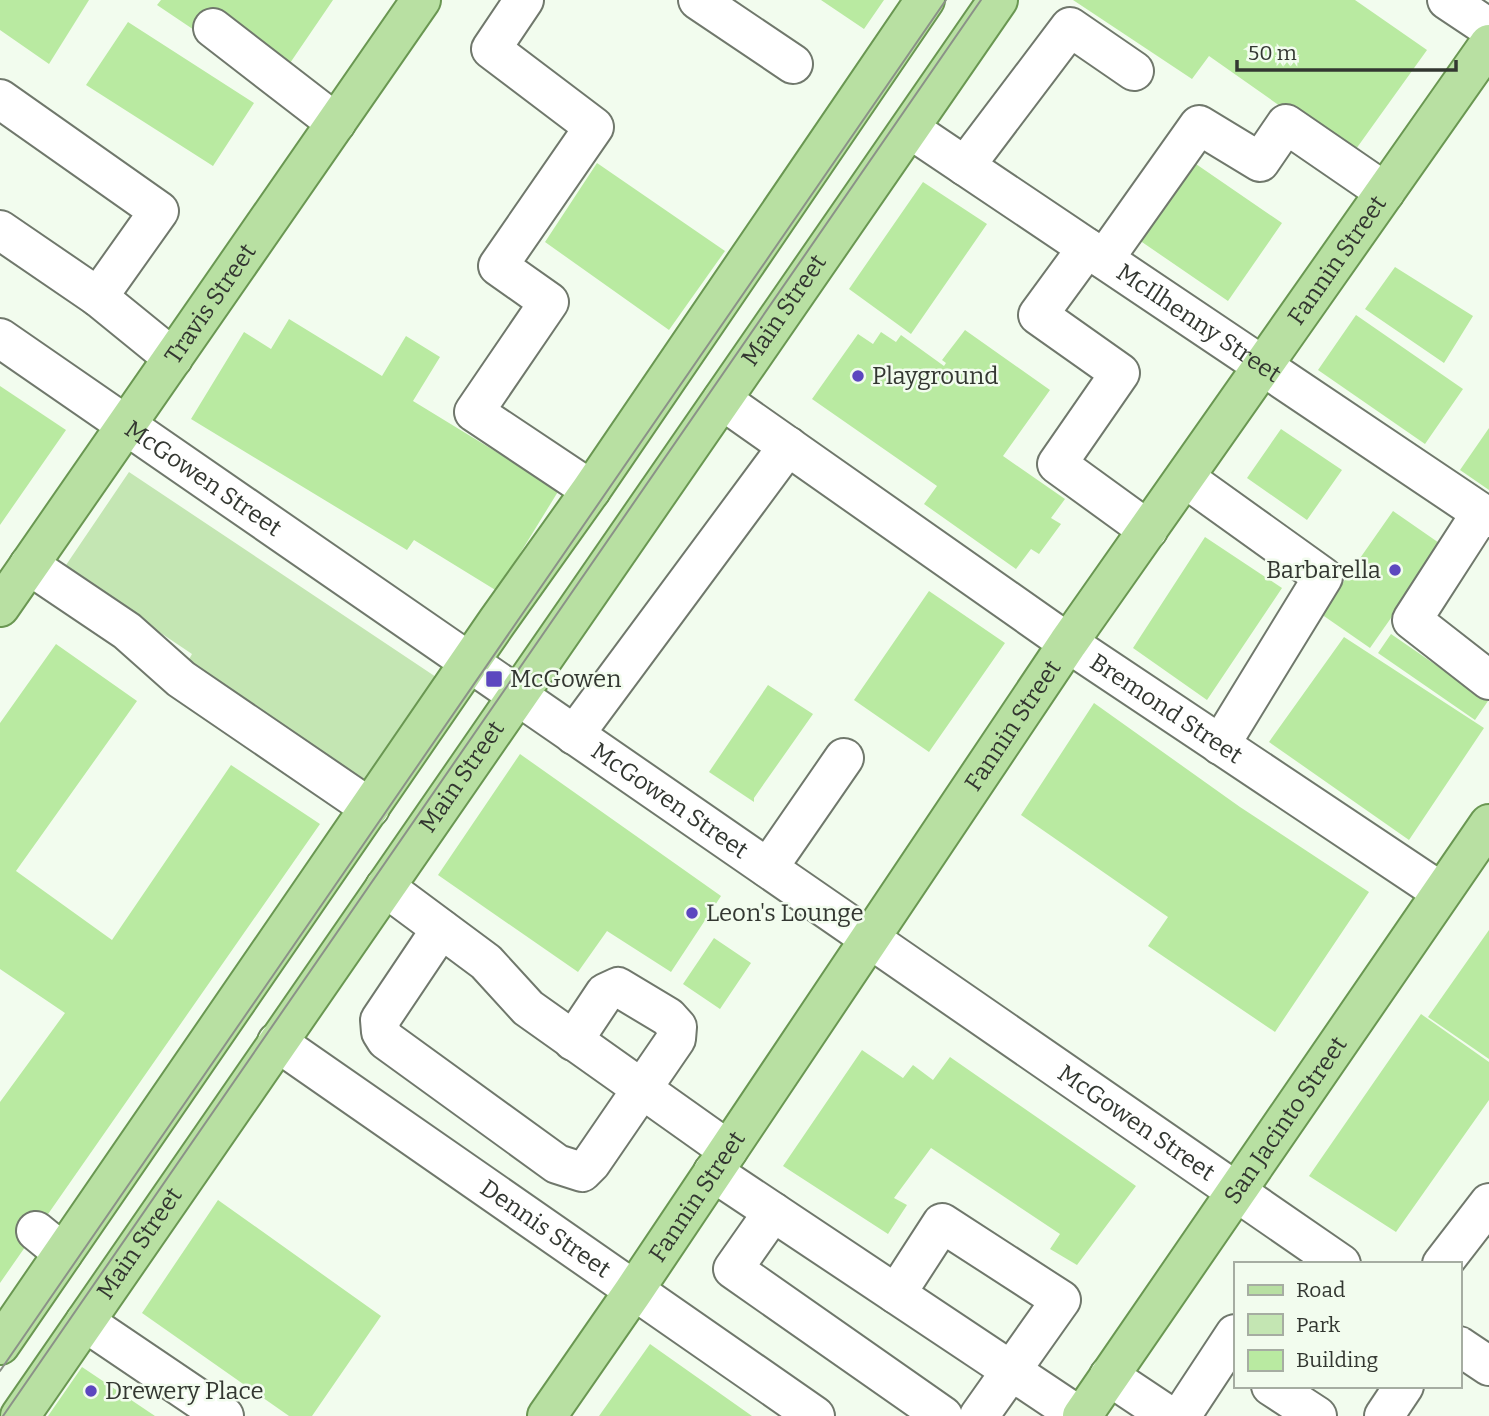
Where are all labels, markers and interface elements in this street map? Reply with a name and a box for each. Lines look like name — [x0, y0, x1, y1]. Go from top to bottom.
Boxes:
scale bar — [1237, 28, 1456, 72]
text: 50 m — [1248, 40, 1297, 66]
street label: Fannin Street — [1282, 190, 1392, 330]
street label: Travis Street — [159, 238, 262, 369]
street label: Main Street — [736, 249, 832, 371]
street label: McIlhenny Street — [1111, 258, 1287, 388]
place label: Playground — [872, 362, 998, 390]
marker: Playground — [850, 368, 866, 384]
street label: McGowen Street — [120, 415, 287, 542]
place label: Barbarella — [1266, 556, 1381, 584]
marker: Barbarella — [1387, 562, 1403, 578]
street label: Bremond Street — [1085, 648, 1248, 770]
street label: Fannin Street — [959, 655, 1067, 796]
place label: McGowen — [510, 665, 621, 693]
marker: McGowen — [484, 669, 504, 689]
street label: Main Street — [413, 715, 510, 838]
street label: McGowen Street — [586, 737, 754, 865]
place label: Leon's Lounge — [706, 899, 864, 927]
marker: Leon's Lounge — [684, 905, 700, 921]
street label: San Jacinto Street — [1218, 1031, 1353, 1209]
street label: McGowen Street — [1053, 1059, 1220, 1187]
street label: Fannin Street — [643, 1125, 751, 1267]
street label: Dennis Street — [475, 1174, 616, 1284]
street label: Main Street — [91, 1182, 188, 1304]
legend — [1234, 1262, 1461, 1388]
text: Road — [1296, 1277, 1345, 1303]
text: Park — [1296, 1312, 1340, 1338]
text: Building — [1296, 1347, 1379, 1373]
place label: Drewery Place — [105, 1377, 264, 1405]
marker: Drewery Place — [83, 1383, 99, 1399]

